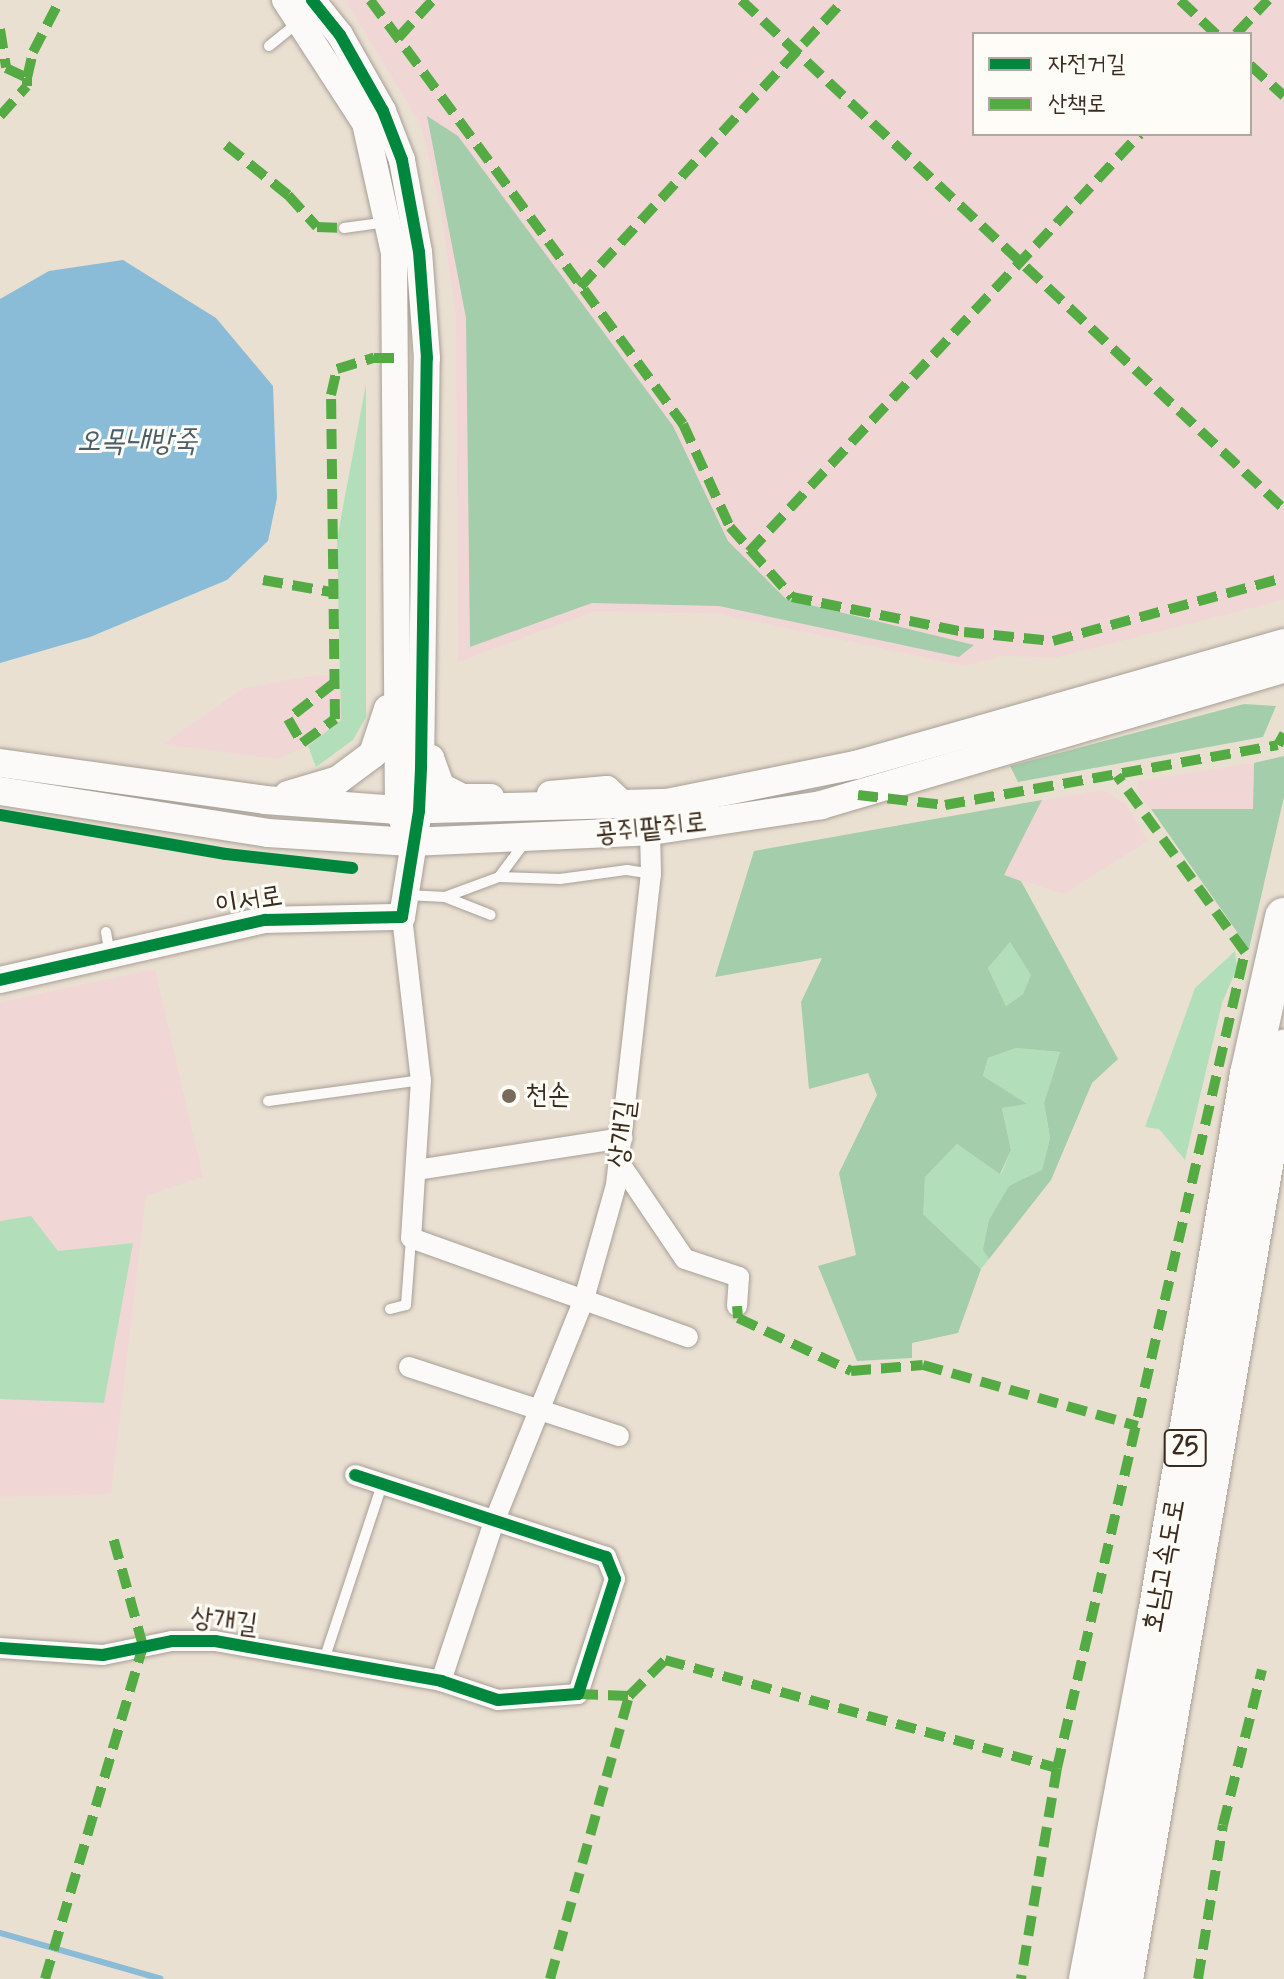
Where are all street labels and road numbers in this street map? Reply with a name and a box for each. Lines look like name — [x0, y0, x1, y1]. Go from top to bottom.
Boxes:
street label: 콩쥐팥쥐로 — [593, 806, 709, 852]
street label: 이서로 — [213, 880, 285, 924]
street label: 상개길 — [602, 1098, 644, 1170]
road number: 25 — [1163, 1426, 1207, 1470]
street label: 호남고속도로 — [1137, 1497, 1193, 1635]
street label: 상개길 — [188, 1601, 260, 1643]

